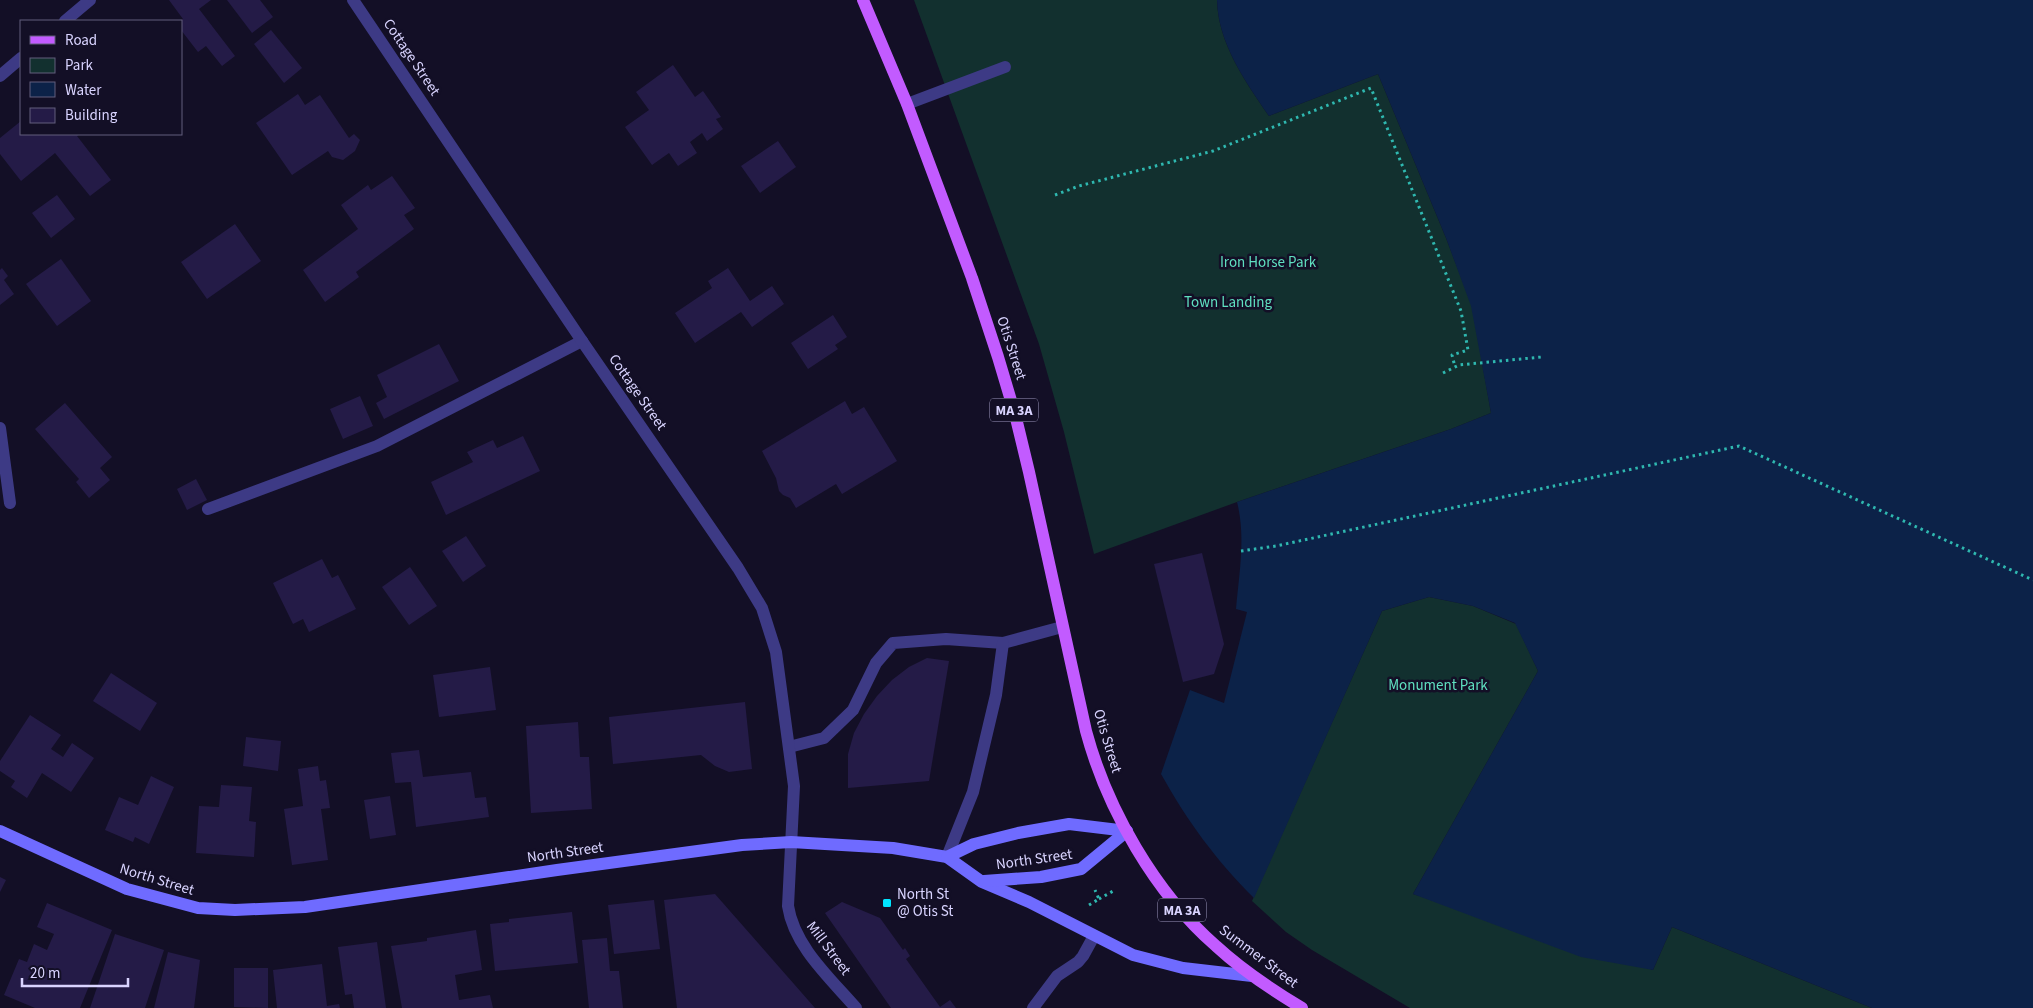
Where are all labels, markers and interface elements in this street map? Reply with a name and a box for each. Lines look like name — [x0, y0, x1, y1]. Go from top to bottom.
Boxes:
street label: Cottage Street — [378, 15, 445, 100]
legend — [20, 20, 182, 135]
text: Road — [65, 30, 97, 51]
text: Park — [65, 55, 94, 76]
text: Water — [65, 80, 102, 101]
text: Building — [65, 105, 118, 126]
park label: Iron Horse Park — [1220, 252, 1317, 273]
park label: Town Landing — [1184, 292, 1272, 313]
street label: Otis Street — [991, 314, 1032, 383]
street label: Cottage Street — [603, 350, 672, 435]
road number: MA 3A — [990, 398, 1038, 422]
park label: Monument Park — [1388, 675, 1488, 696]
street label: Otis Street — [1088, 707, 1127, 776]
street label: North Street — [526, 837, 605, 868]
street label: North Street — [995, 844, 1074, 875]
street label: North Street — [117, 858, 197, 901]
place label: North St @ Otis St — [897, 884, 953, 922]
marker: North St @ Otis St — [881, 897, 893, 909]
road number: MA 3A — [1158, 898, 1206, 922]
street label: Mill Street — [801, 917, 856, 980]
street label: Summer Street — [1215, 920, 1303, 993]
scale bar — [22, 956, 129, 988]
text: 20 m — [30, 963, 60, 984]

